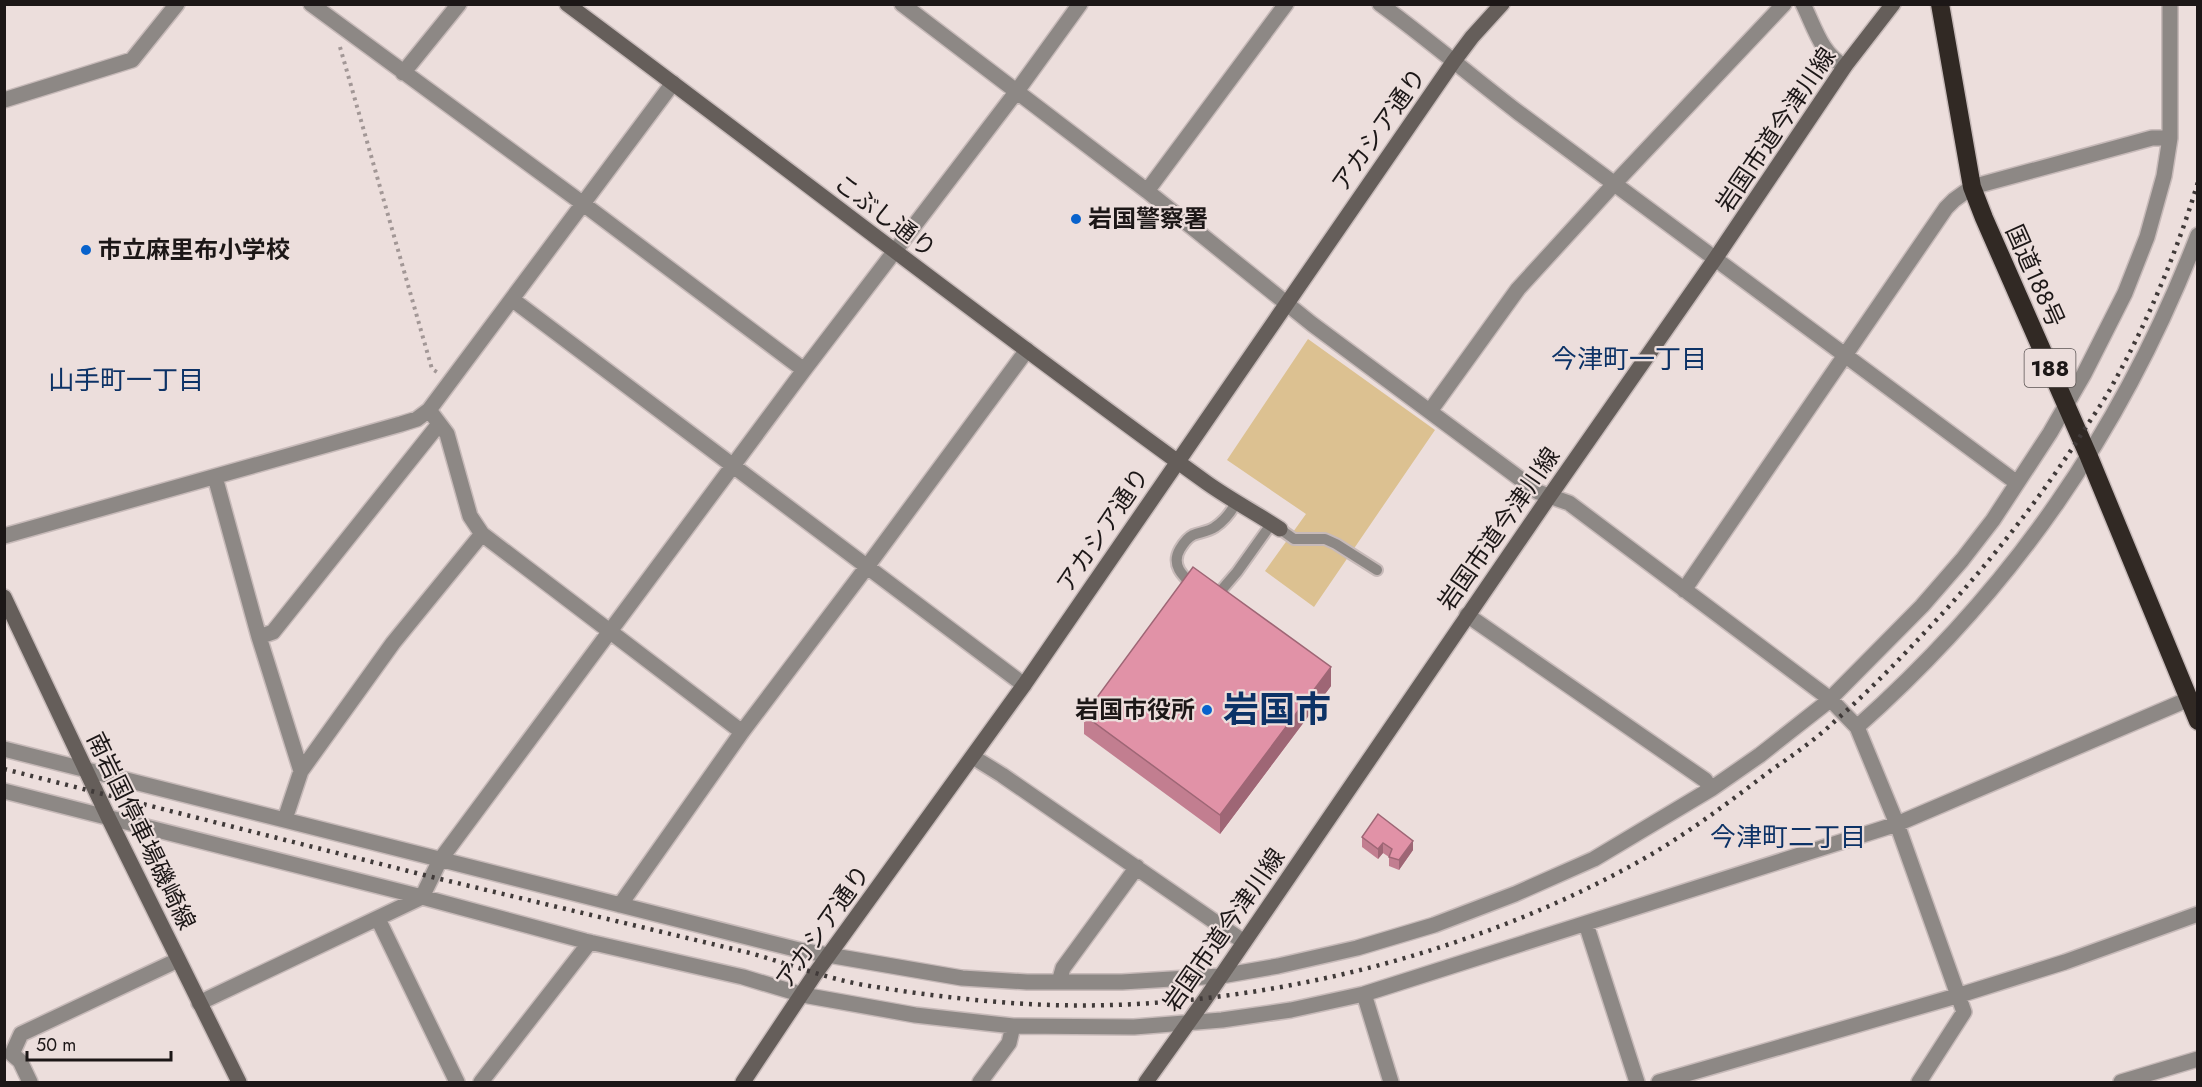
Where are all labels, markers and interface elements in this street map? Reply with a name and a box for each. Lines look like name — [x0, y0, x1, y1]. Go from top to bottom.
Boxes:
street label: 岩国市道今津川線 — [1707, 40, 1844, 219]
street label: アカシア通り — [1323, 61, 1434, 199]
street label: こぶし通り — [827, 166, 944, 266]
place label: 岩国警察署 — [1088, 201, 1208, 236]
marker: 岩国警察署 — [1069, 212, 1083, 226]
street label: 国道188号 — [1997, 219, 2074, 333]
place label: 市立麻里布小学校 — [98, 232, 290, 267]
marker: 市立麻里布小学校 — [79, 243, 93, 257]
district label: 今津町一丁目 — [1551, 340, 1707, 378]
road number: 188 — [2024, 349, 2076, 387]
district label: 山手町一丁目 — [48, 361, 204, 399]
street label: 岩国市道今津川線 — [1429, 440, 1568, 617]
street label: アカシア通り — [1048, 460, 1157, 599]
district label: 岩国市 — [1223, 683, 1331, 735]
place label: 岩国市役所 — [1075, 692, 1195, 727]
marker: 岩国市役所 — [1200, 703, 1214, 717]
street label: 南岩国停車場磯崎線 — [78, 726, 205, 936]
district label: 今津町二丁目 — [1710, 818, 1866, 856]
street label: 岩国市道今津川線 — [1154, 841, 1293, 1018]
street label: アカシア通り — [767, 858, 878, 996]
scale bar — [27, 1024, 171, 1062]
text: 50 m — [36, 1032, 76, 1058]

